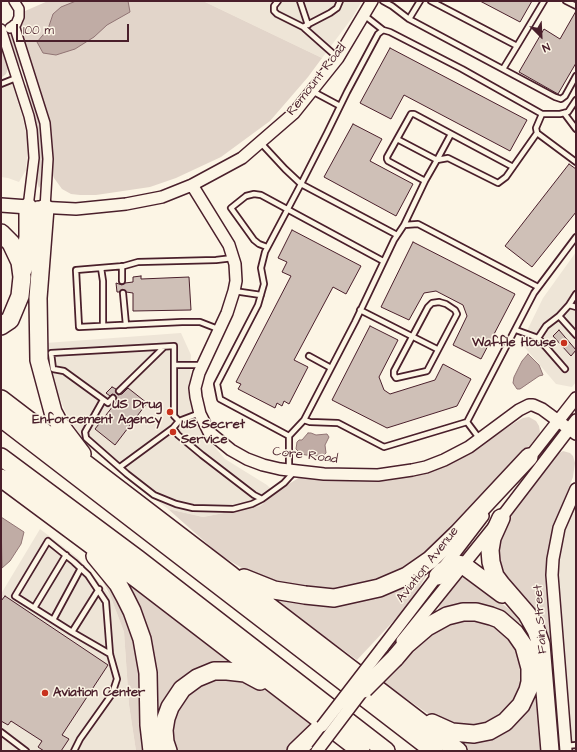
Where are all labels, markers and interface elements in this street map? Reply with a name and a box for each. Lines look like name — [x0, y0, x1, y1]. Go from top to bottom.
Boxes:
scale bar — [18, 16, 131, 42]
north arrow — [521, 16, 561, 56]
text: 100 m — [23, 22, 54, 39]
text: N — [540, 39, 552, 56]
street label: Remount Road — [284, 41, 350, 119]
place label: Waffle House — [472, 335, 556, 351]
marker: Waffle House — [559, 338, 569, 348]
place label: US Drug Enforcement Agency — [32, 397, 162, 428]
marker: US Drug Enforcement Agency — [165, 407, 175, 417]
place label: US Secret Service — [181, 417, 245, 448]
marker: US Secret Service — [168, 427, 178, 437]
street label: Core Road — [271, 444, 339, 468]
street label: Aviation Avenue — [393, 524, 463, 606]
street label: Fain Street — [531, 584, 551, 654]
place label: Aviation Center — [53, 685, 145, 701]
marker: Aviation Center — [40, 688, 50, 698]

